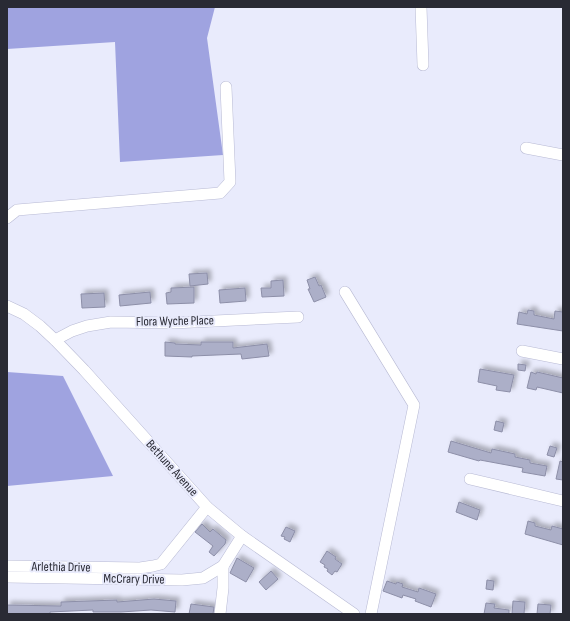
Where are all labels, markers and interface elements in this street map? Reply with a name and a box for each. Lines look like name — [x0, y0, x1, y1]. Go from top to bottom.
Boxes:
street label: Flora Wyche Place — [136, 312, 214, 330]
street label: Bethune Avenue — [142, 436, 202, 500]
street label: Arlethia Drive — [30, 558, 91, 576]
street label: McCrary Drive — [103, 570, 165, 588]

